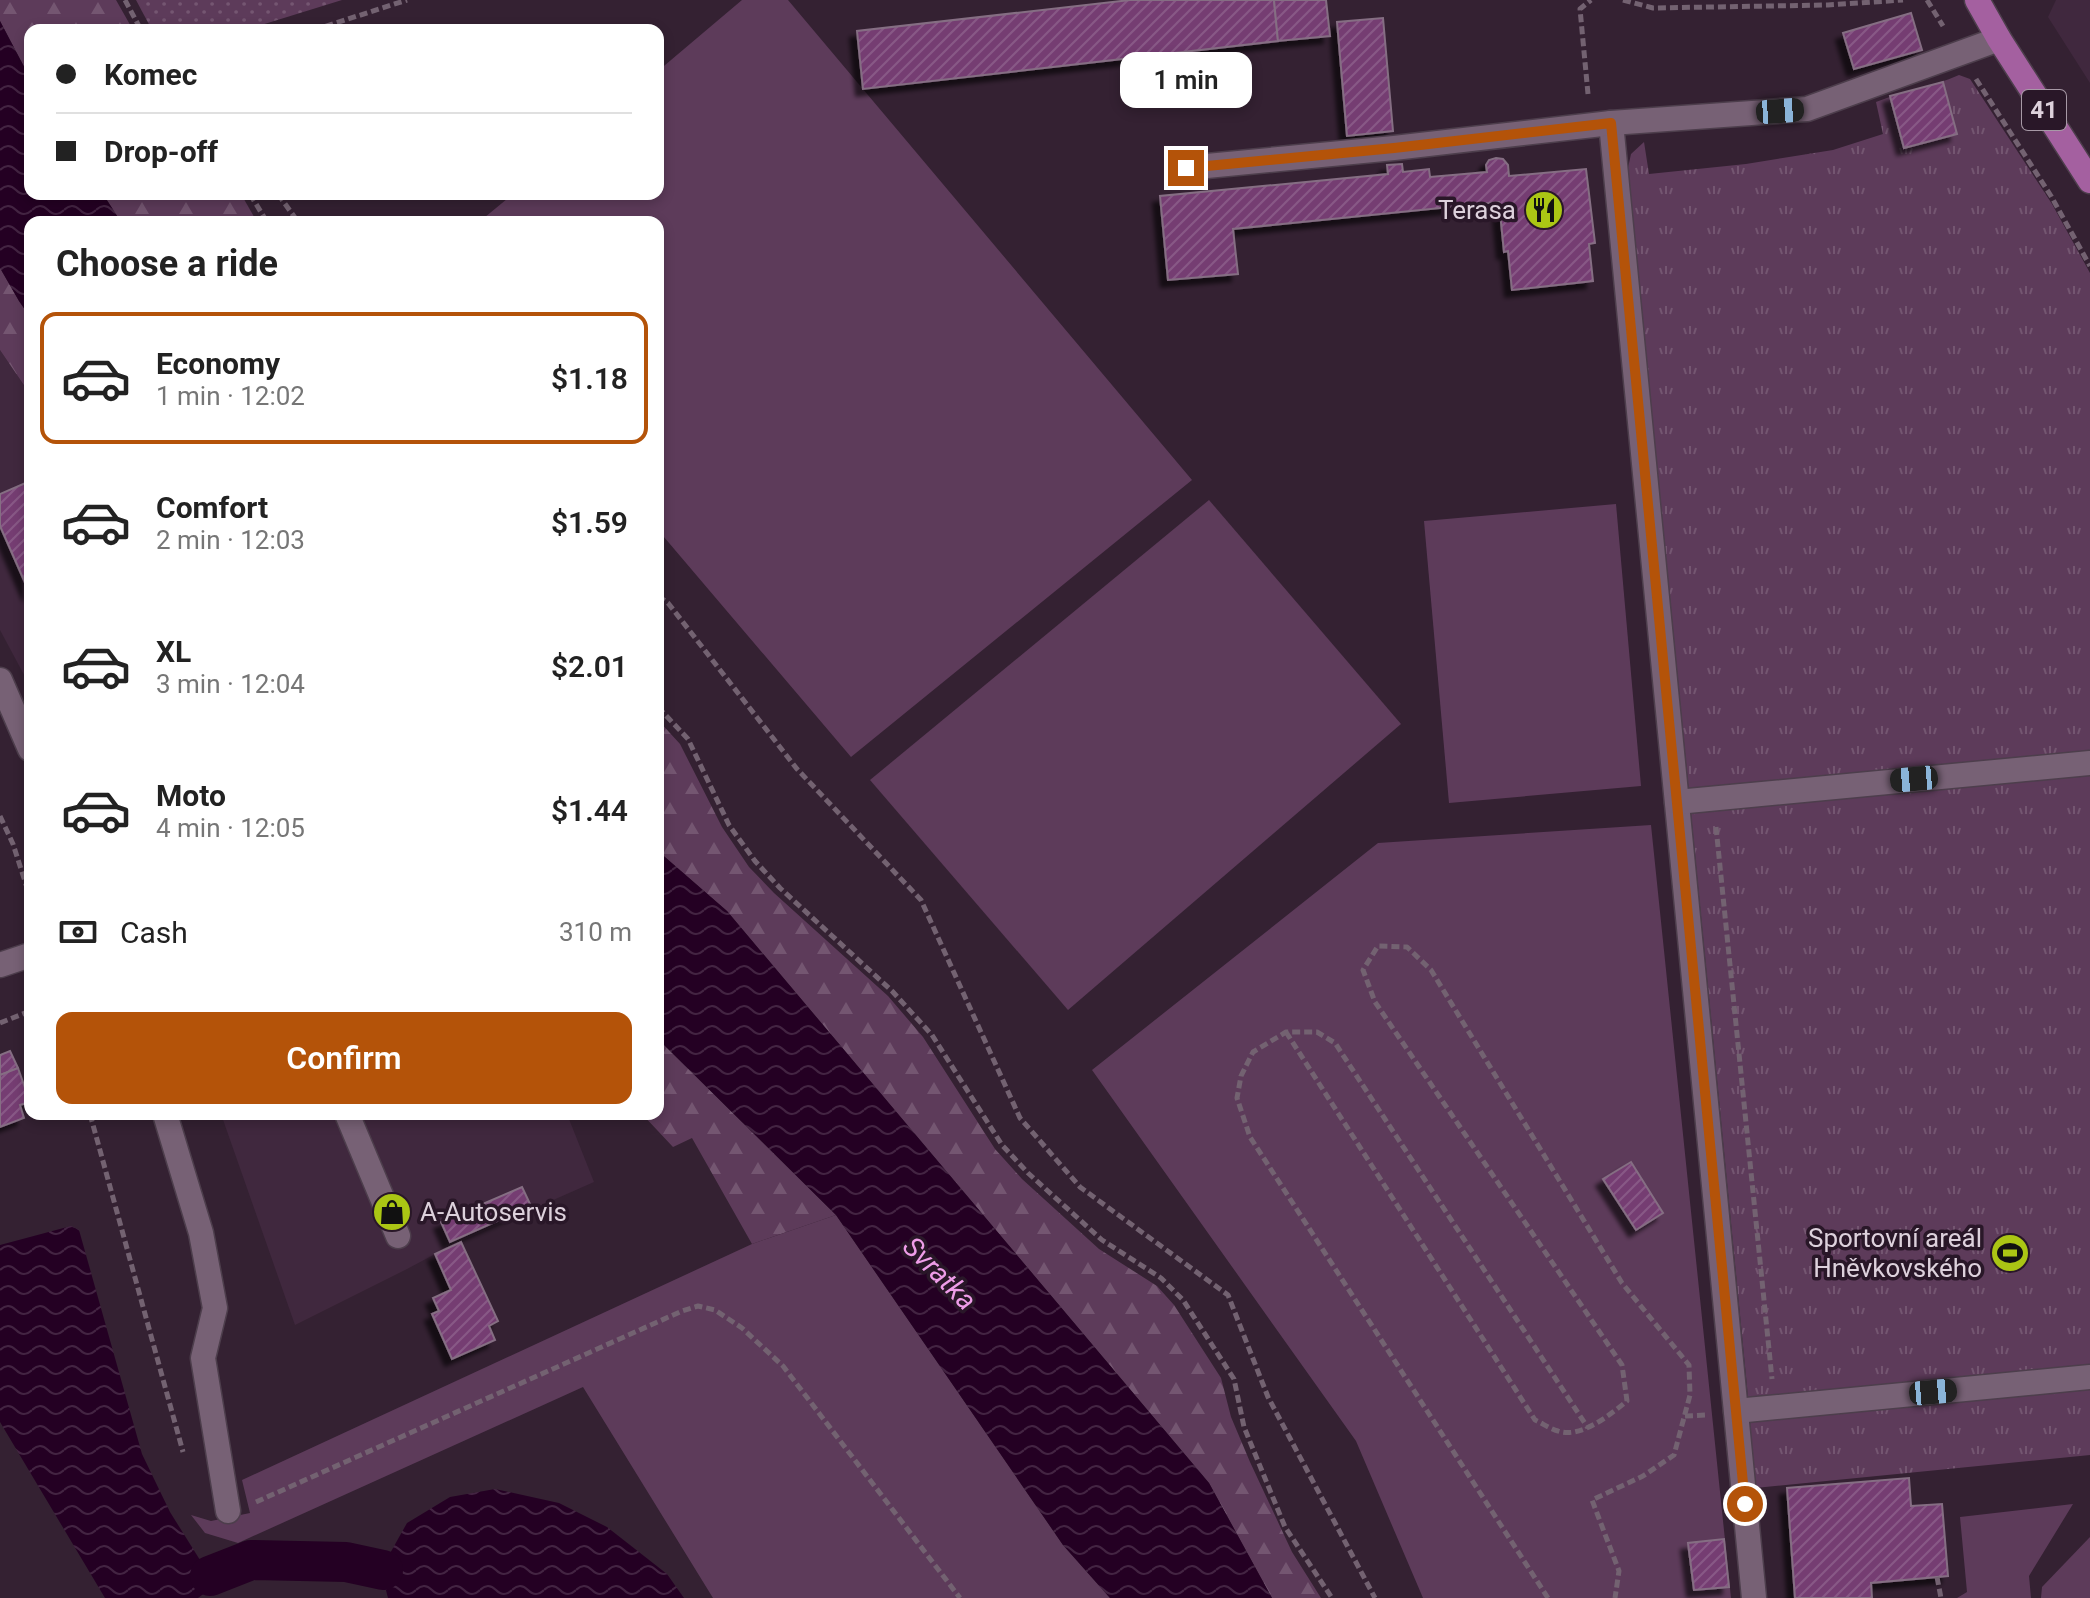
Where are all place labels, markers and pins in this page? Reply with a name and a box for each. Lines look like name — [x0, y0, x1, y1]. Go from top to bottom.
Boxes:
restaurant icon: Terasa — [1523, 189, 1565, 231]
place label: Terasa — [1438, 195, 1516, 225]
shop icon: A-Autoservis — [371, 1191, 413, 1233]
place label: A-Autoservis — [420, 1197, 567, 1227]
place label: Sportovní areál Hněvkovského — [1808, 1223, 1982, 1283]
sports icon: Sportovní areál Hněvkovského — [1989, 1232, 2031, 1274]

